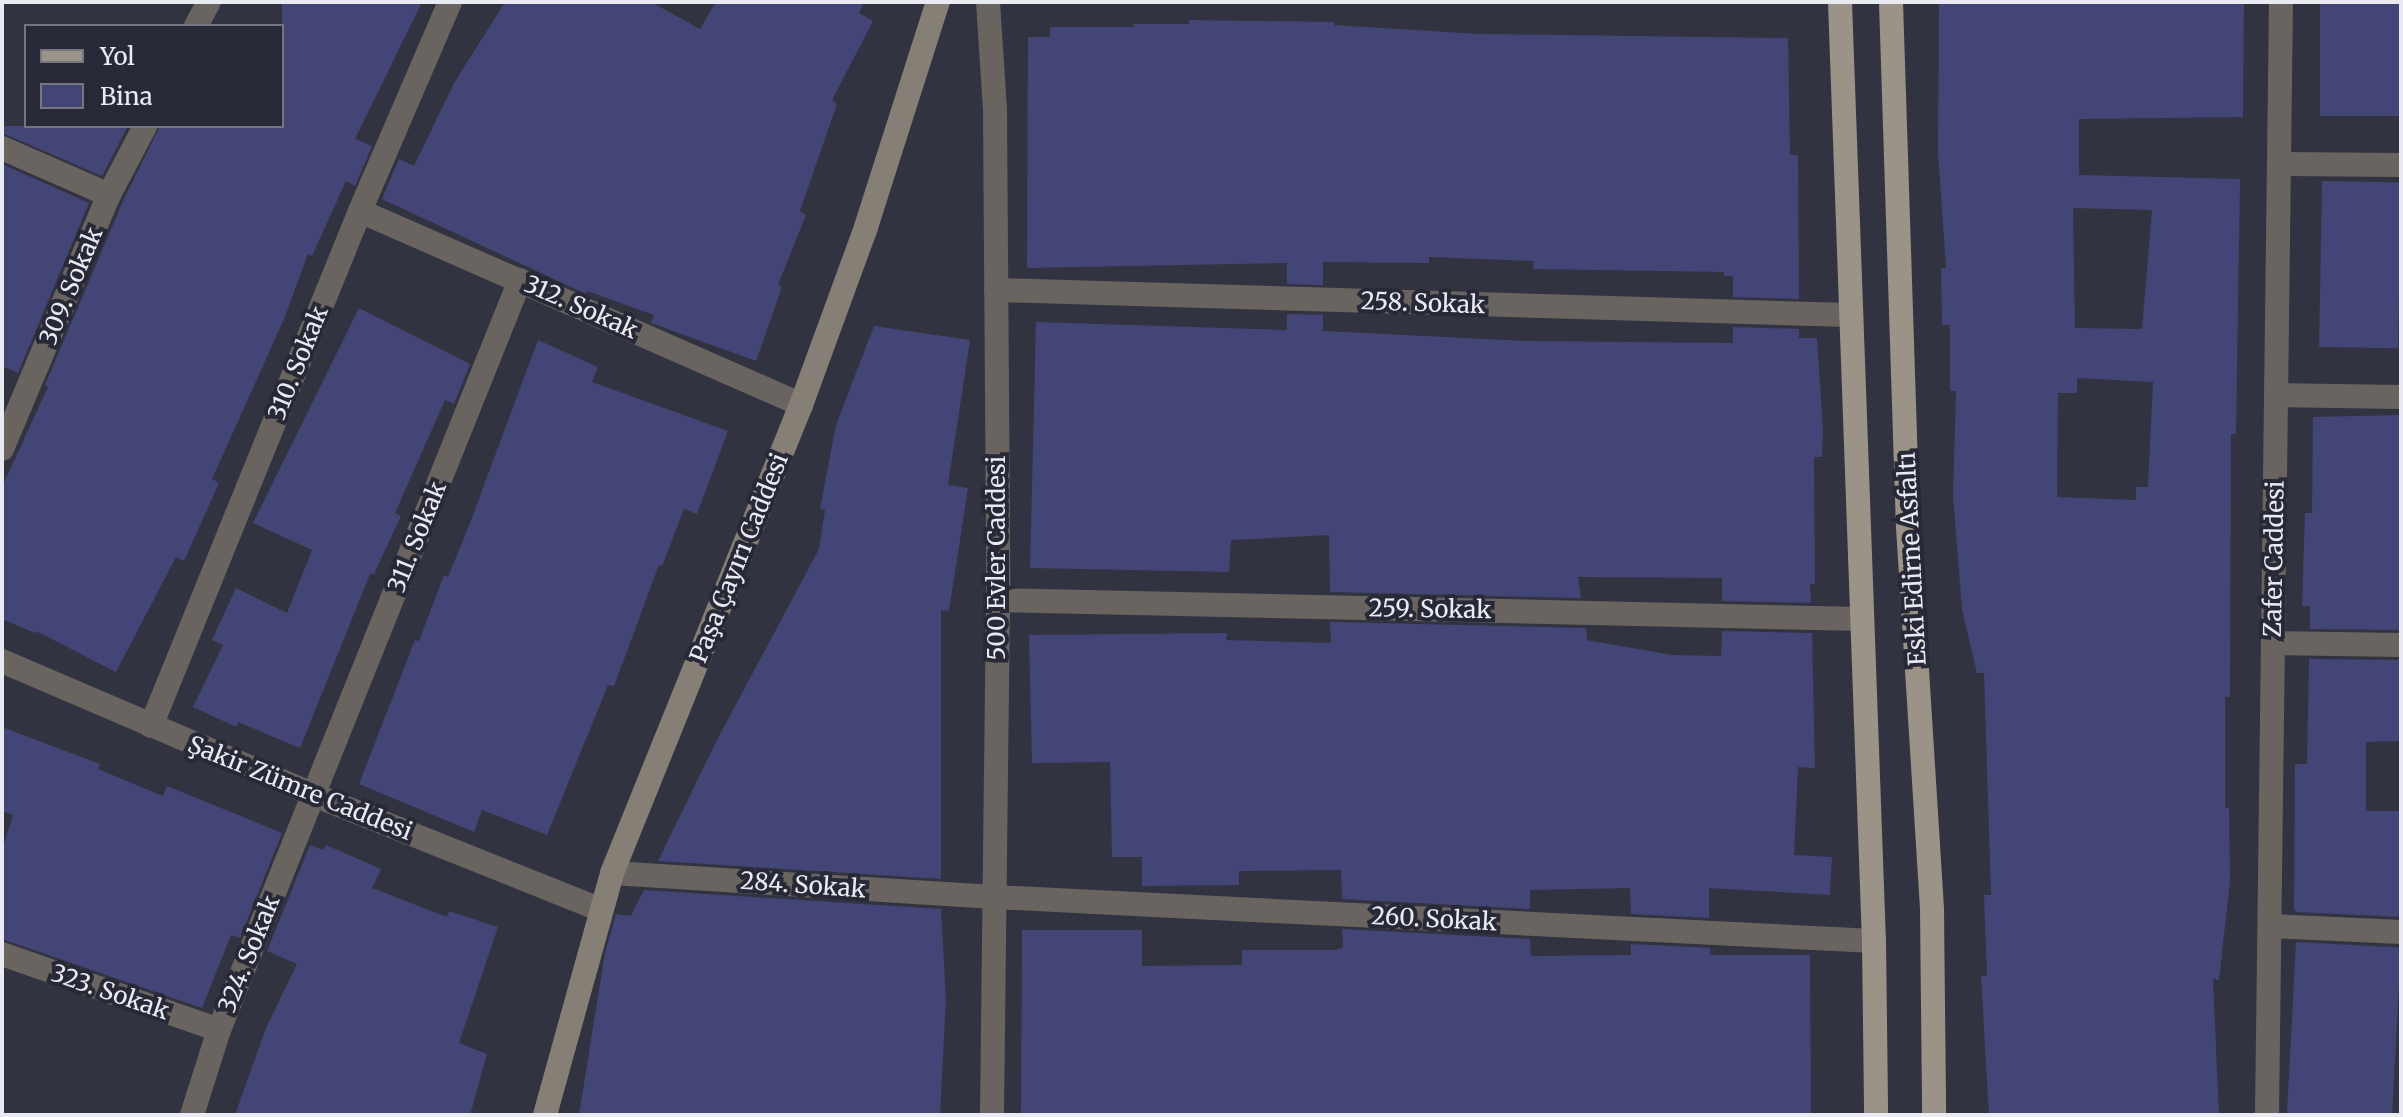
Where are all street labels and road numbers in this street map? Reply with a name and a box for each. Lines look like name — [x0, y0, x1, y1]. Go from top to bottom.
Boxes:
street label: 309. Sokak — [33, 223, 109, 349]
street label: 312. Sokak — [520, 269, 642, 345]
street label: 258. Sokak — [1360, 286, 1486, 320]
street label: 310. Sokak — [262, 302, 334, 424]
street label: Paşa Çayırı Caddesi — [684, 449, 794, 667]
street label: Eski Edirne Asfaltı — [1892, 451, 1932, 667]
street label: 500 Evler Caddesi — [983, 456, 1011, 660]
street label: 311. Sokak — [382, 477, 452, 597]
street label: Zafer Caddesi — [2258, 480, 2290, 638]
street label: 259. Sokak — [1368, 594, 1492, 624]
street label: Şakir Zümre Caddesi — [184, 730, 416, 846]
street label: 284. Sokak — [739, 866, 867, 904]
street label: 324. Sokak — [212, 891, 286, 1017]
street label: 260. Sokak — [1370, 901, 1498, 937]
street label: 323. Sokak — [47, 958, 173, 1026]

